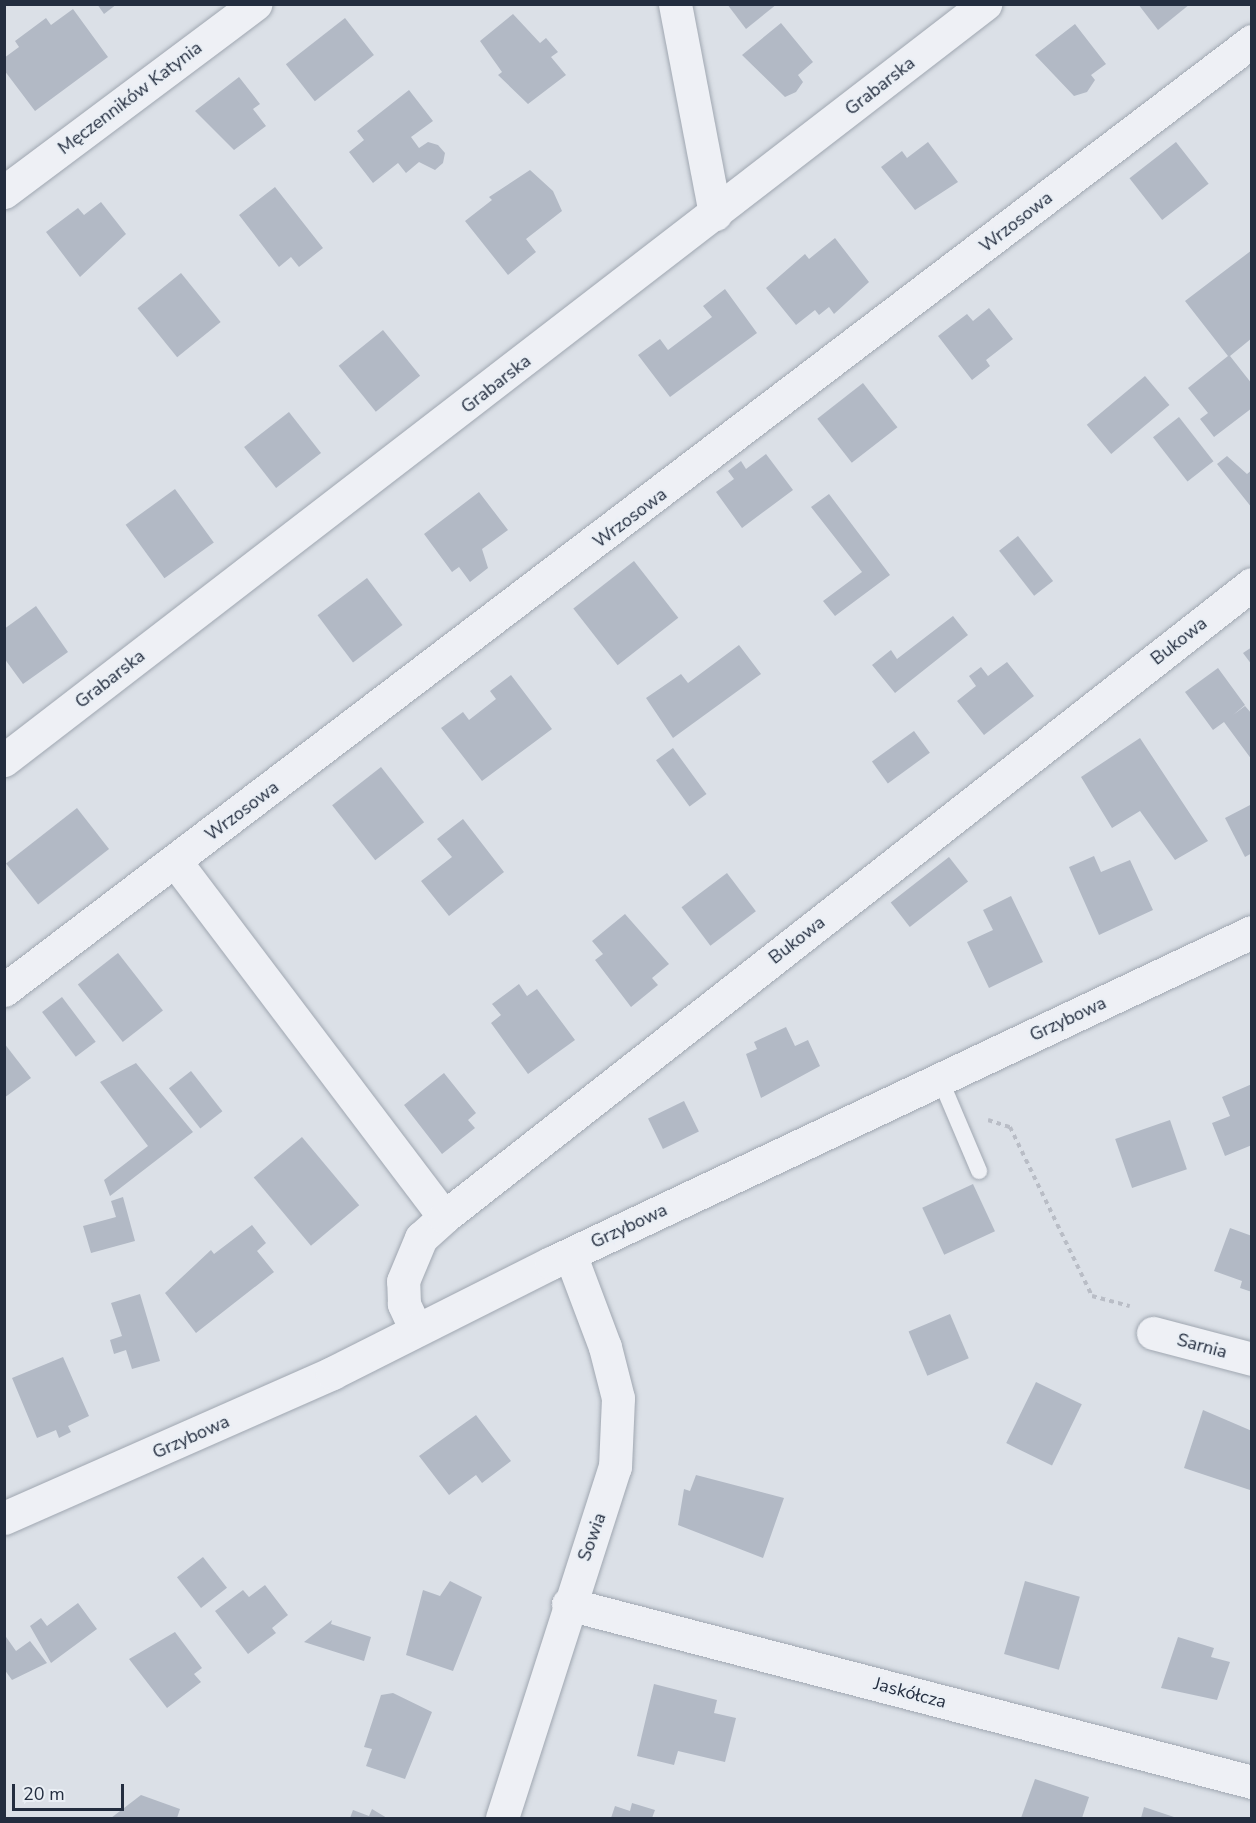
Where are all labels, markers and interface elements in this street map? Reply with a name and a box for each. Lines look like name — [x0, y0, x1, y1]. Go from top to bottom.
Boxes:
street label: Męczenników Katynia — [54, 37, 206, 159]
street label: Grabarska — [841, 52, 919, 120]
street label: Wrzosowa — [975, 187, 1057, 257]
street label: Grabarska — [457, 350, 535, 418]
street label: Wrzosowa — [589, 483, 671, 553]
street label: Bukowa — [1147, 612, 1211, 670]
street label: Grabarska — [71, 645, 149, 713]
street label: Wrzosowa — [201, 776, 283, 846]
street label: Bukowa — [765, 911, 829, 969]
street label: Grzybowa — [1026, 992, 1110, 1046]
street label: Grzybowa — [587, 1199, 671, 1253]
street label: Sarnia — [1175, 1329, 1229, 1363]
street label: Grzybowa — [149, 1410, 233, 1464]
street label: Sowia — [573, 1510, 611, 1564]
street label: Jaskółcza — [871, 1673, 949, 1713]
scale bar — [15, 1772, 128, 1810]
text: 20 m — [23, 1782, 65, 1806]

